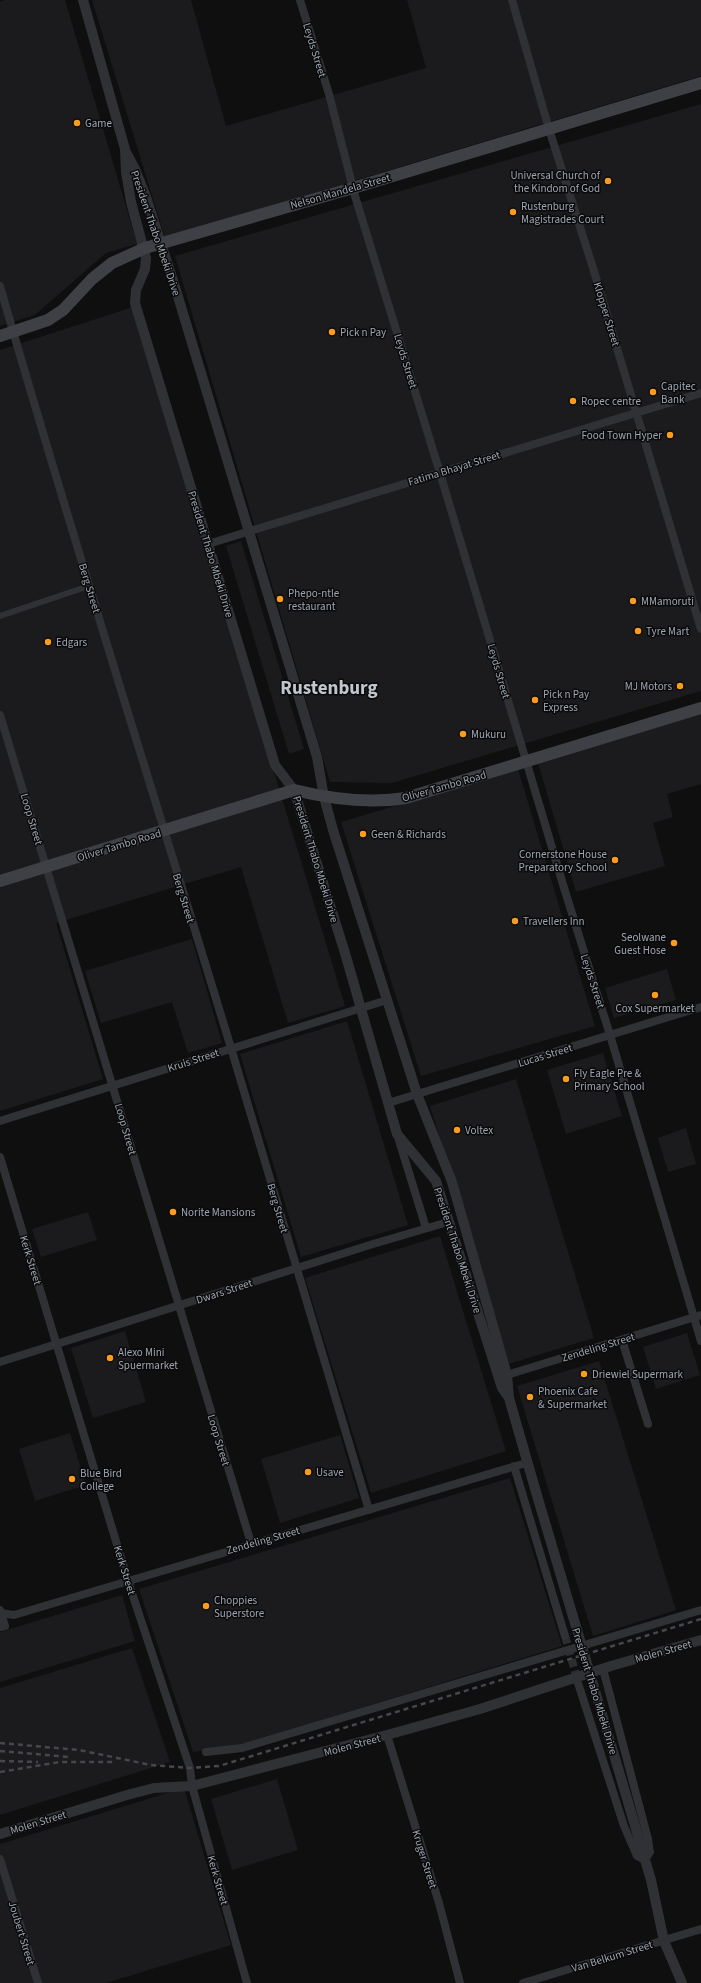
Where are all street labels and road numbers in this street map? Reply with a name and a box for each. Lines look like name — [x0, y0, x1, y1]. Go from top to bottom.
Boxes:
street label: Leyds Street — [299, 21, 330, 80]
street label: President Thabo Mbeki Drive — [127, 169, 184, 298]
street label: Nelson Mandela Street — [288, 170, 392, 213]
street label: Klopper Street — [590, 280, 623, 348]
street label: Leyds Street — [390, 332, 421, 391]
street label: Fatima Bhayat Street — [406, 447, 502, 490]
street label: President Thabo Mbeki Drive — [184, 489, 237, 620]
street label: Berg Street — [75, 562, 104, 615]
street label: Leyds Street — [484, 642, 514, 701]
street label: Oliver Tambo Road — [400, 767, 488, 806]
street label: Loop Street — [17, 792, 47, 847]
street label: President Thabo Mbeki Drive — [289, 794, 342, 925]
street label: Oliver Tambo Road — [75, 826, 163, 865]
street label: Berg Street — [169, 872, 198, 925]
street label: Leyds Street — [577, 952, 608, 1011]
street label: Lucas Street — [516, 1040, 574, 1071]
street label: Kruis Street — [166, 1045, 221, 1076]
street label: Loop Street — [111, 1102, 140, 1157]
street label: Berg Street — [263, 1182, 292, 1235]
street label: President Thabo Mbeki Drive — [430, 1185, 485, 1316]
street label: Kerk Street — [16, 1234, 45, 1287]
street label: Dwars Street — [194, 1275, 254, 1308]
street label: Zendeling Street — [560, 1329, 637, 1366]
street label: Loop Street — [204, 1413, 234, 1468]
street label: Zendeling Street — [225, 1523, 302, 1558]
street label: Kerk Street — [110, 1544, 139, 1597]
street label: President Thabo Mbeki Drive — [568, 1626, 621, 1757]
street label: Molen Street — [633, 1636, 693, 1667]
street label: Molen Street — [322, 1731, 382, 1760]
street label: Molen Street — [8, 1807, 68, 1838]
street label: Kruger Street — [408, 1828, 441, 1891]
street label: Kerk Street — [203, 1854, 232, 1907]
street label: Joubert Street — [5, 1899, 38, 1967]
street label: Van Belkum Street — [570, 1937, 655, 1976]

